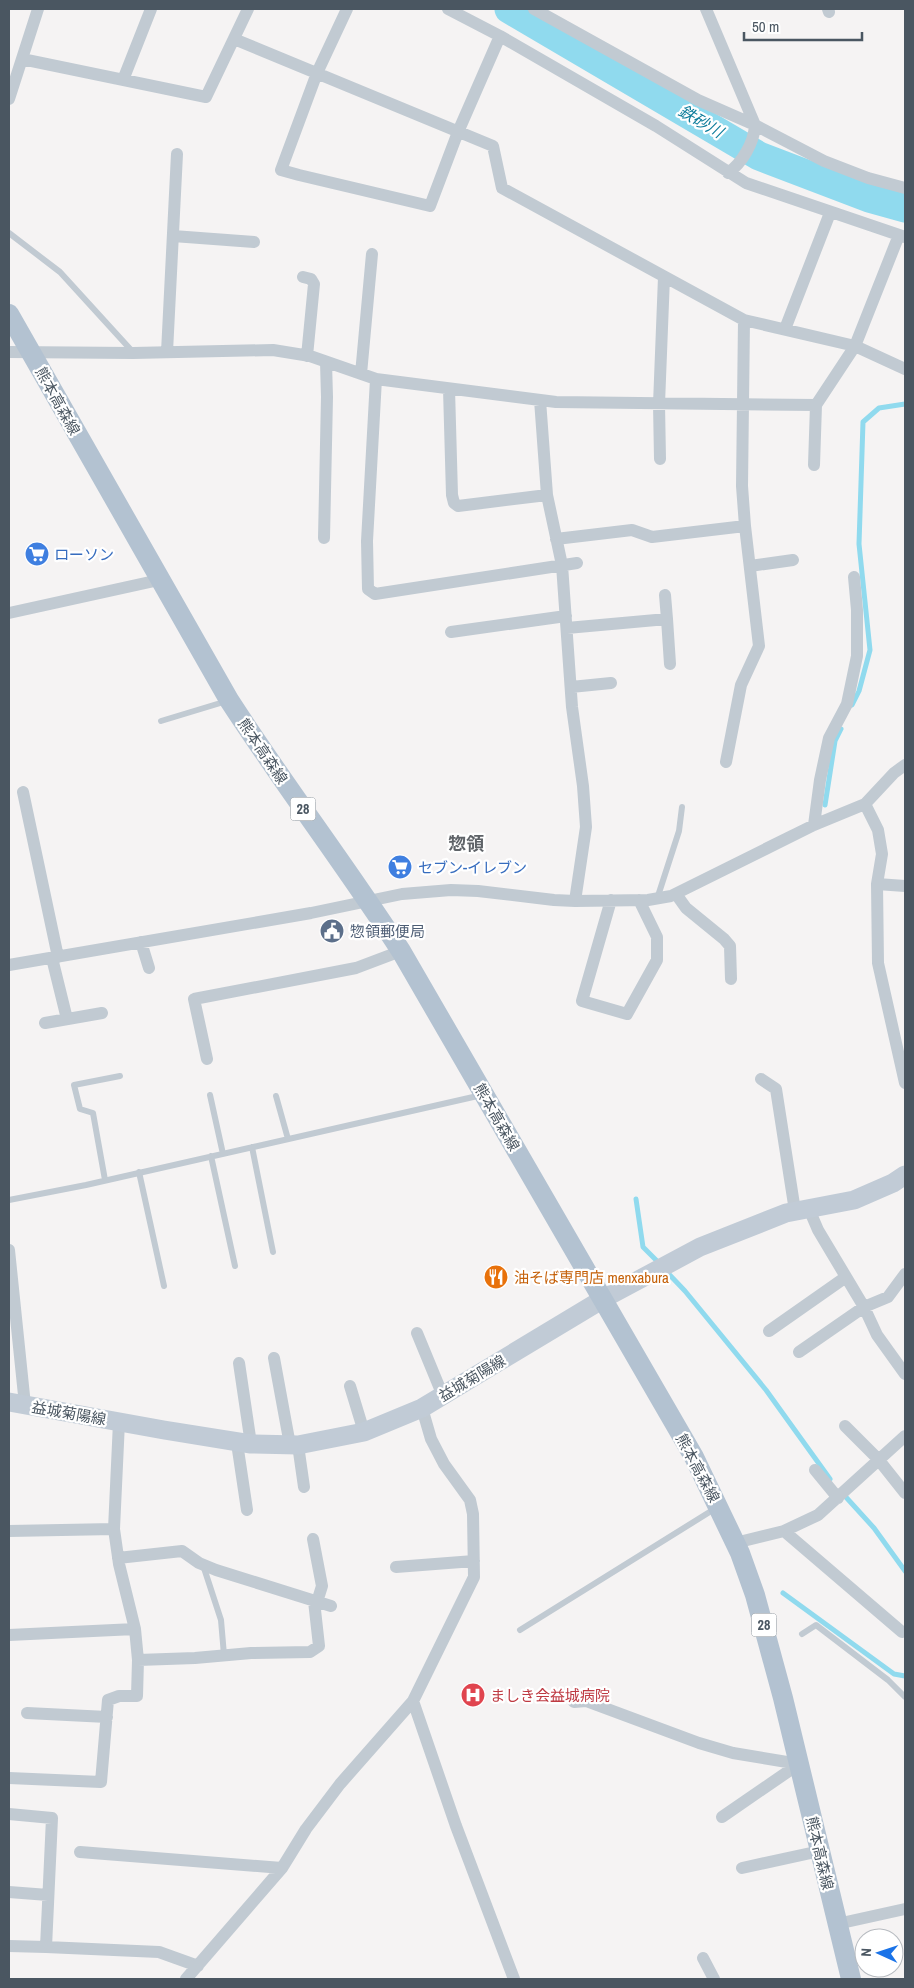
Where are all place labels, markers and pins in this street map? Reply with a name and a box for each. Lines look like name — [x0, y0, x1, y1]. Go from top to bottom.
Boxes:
supermarket icon: ローソン — [24, 541, 50, 567]
place label: ローソン — [54, 544, 114, 565]
supermarket icon: セブン-イレブン — [387, 854, 413, 880]
place label: セブン-イレブン — [418, 857, 527, 878]
public building icon: 惣領郵便局 — [319, 918, 345, 944]
place label: 惣領郵便局 — [350, 921, 425, 942]
restaurant icon: 油そば専門店 menxabura — [483, 1264, 509, 1290]
place label: 油そば専門店 menxabura — [514, 1267, 669, 1288]
hospital icon: ましき会益城病院 — [460, 1682, 486, 1708]
place label: ましき会益城病院 — [490, 1685, 610, 1706]

